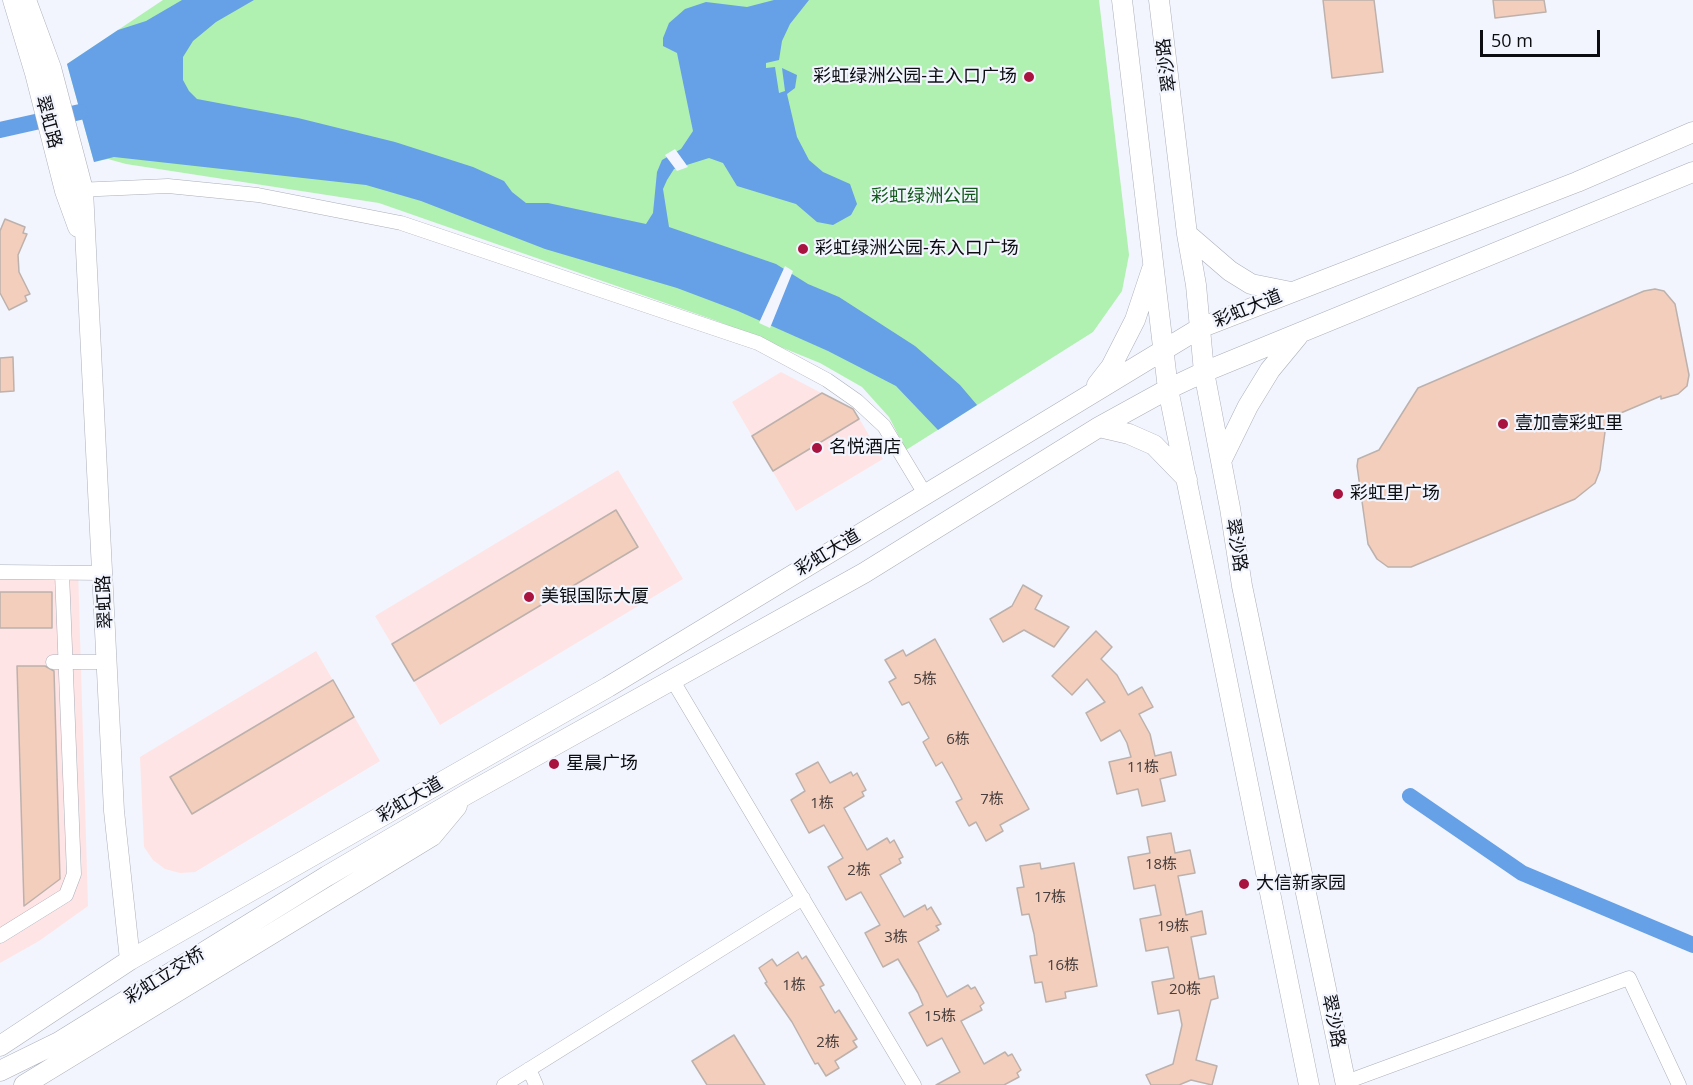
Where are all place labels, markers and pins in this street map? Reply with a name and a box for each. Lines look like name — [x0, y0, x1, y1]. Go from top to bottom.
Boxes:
place label: 彩虹绿洲公园-主入口广场 — [813, 66, 1017, 88]
marker: 彩虹绿洲公园-主入口广场 — [1022, 70, 1036, 84]
place label: 彩虹绿洲公园-东入口广场 — [815, 238, 1019, 260]
marker: 彩虹绿洲公园-东入口广场 — [796, 242, 810, 256]
place label: 壹加壹彩虹里 — [1515, 413, 1623, 435]
marker: 壹加壹彩虹里 — [1496, 417, 1510, 431]
place label: 名悦酒店 — [829, 437, 901, 459]
marker: 名悦酒店 — [810, 441, 824, 455]
place label: 彩虹里广场 — [1350, 483, 1440, 505]
marker: 彩虹里广场 — [1331, 487, 1345, 501]
place label: 美银国际大厦 — [541, 586, 649, 608]
marker: 美银国际大厦 — [522, 590, 536, 604]
place label: 星晨广场 — [566, 753, 638, 775]
marker: 星晨广场 — [547, 757, 561, 771]
place label: 大信新家园 — [1256, 873, 1346, 895]
marker: 大信新家园 — [1237, 877, 1251, 891]

